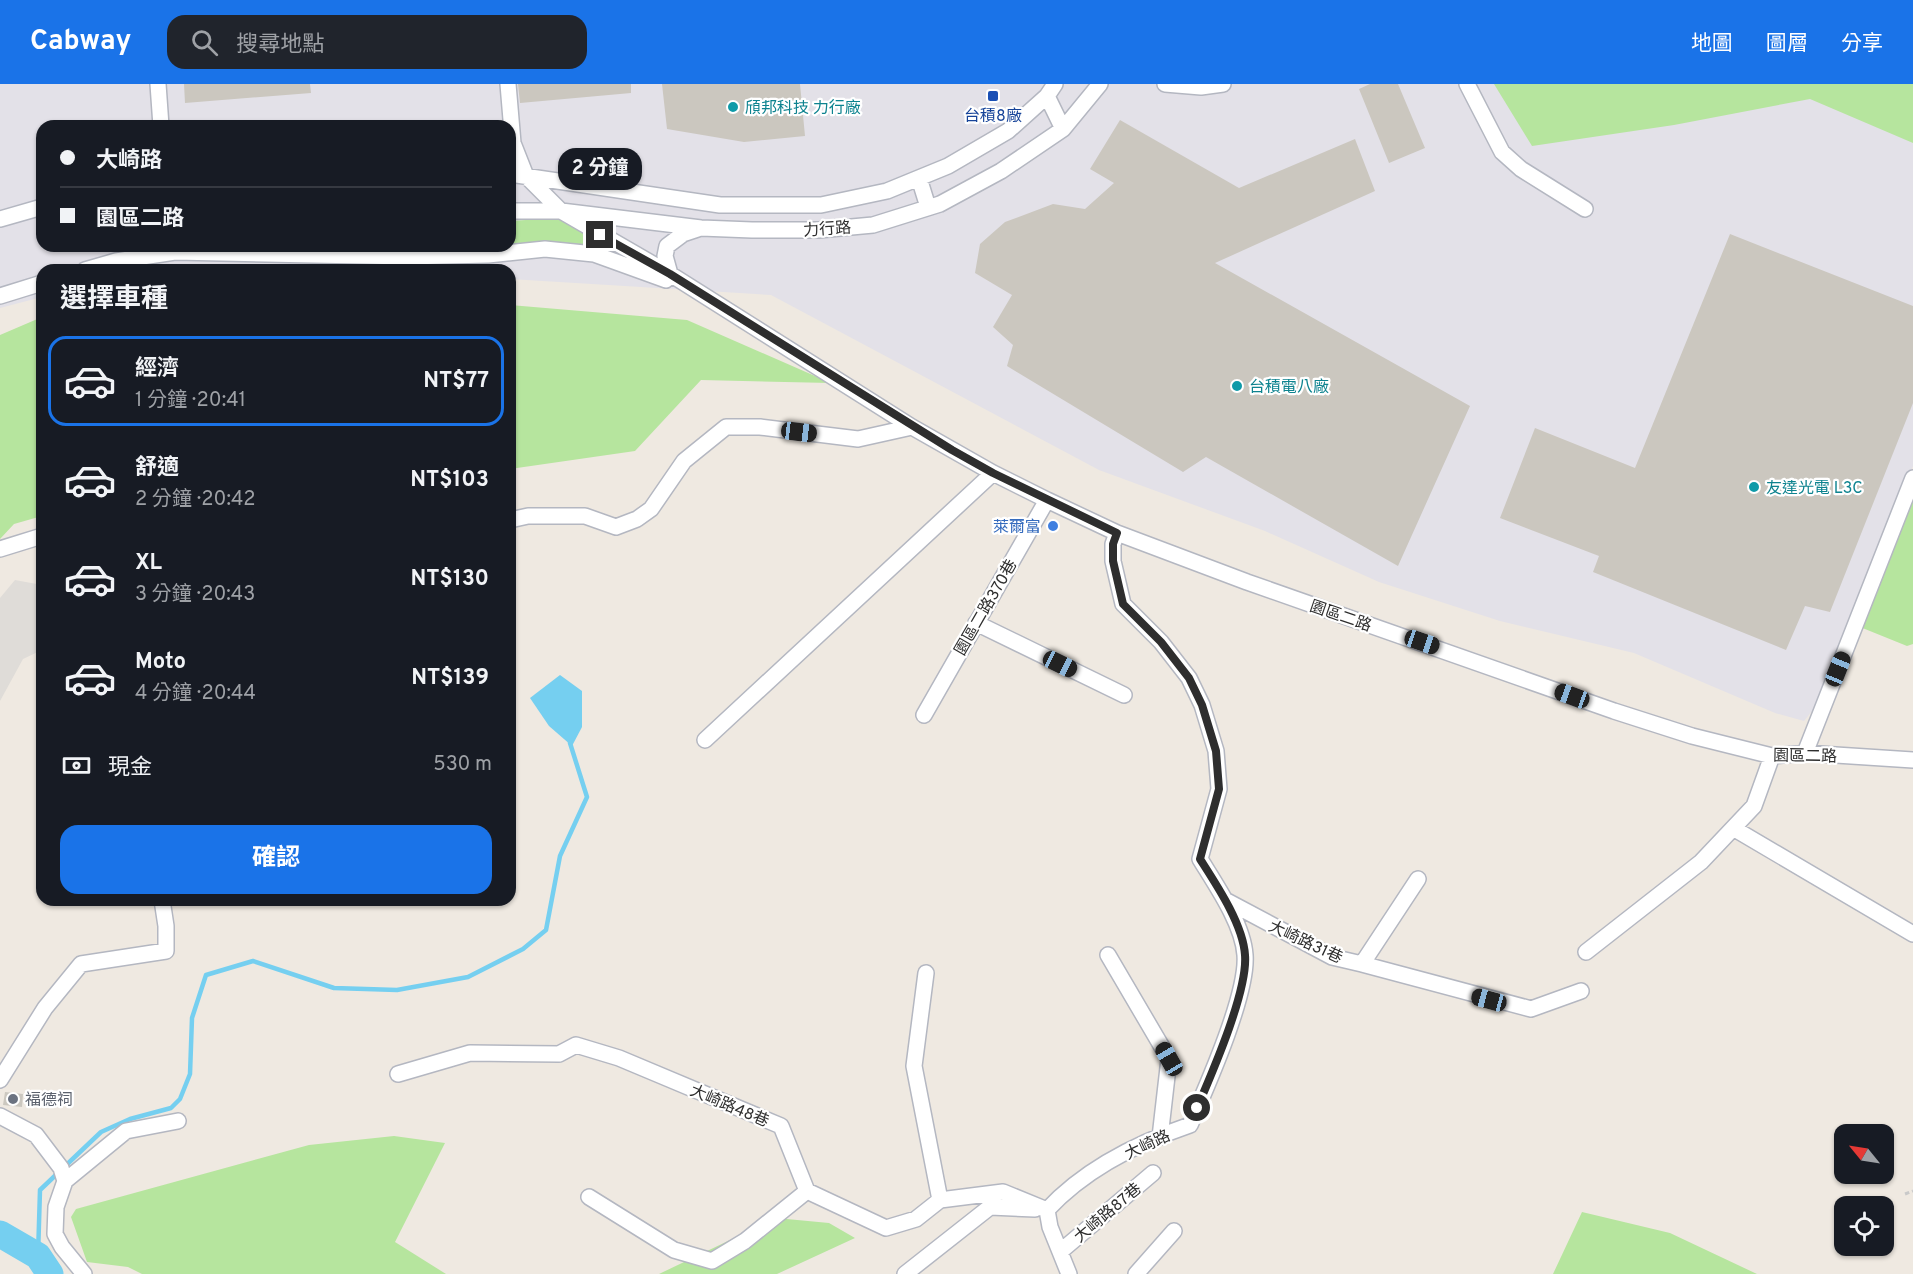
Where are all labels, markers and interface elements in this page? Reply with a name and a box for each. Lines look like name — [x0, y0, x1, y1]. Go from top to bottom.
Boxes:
search box — [167, 15, 587, 69]
text: Cabway — [30, 24, 131, 60]
icon: search — [188, 26, 221, 59]
text: 地圖 — [1691, 31, 1733, 58]
text: 圖層 — [1766, 31, 1808, 58]
text: 分享 — [1841, 31, 1883, 58]
text: 搜尋地點 — [236, 32, 324, 59]
marker: 台積8廠 — [986, 89, 1000, 103]
place label: 頎邦科技 力行廠 — [745, 99, 861, 119]
marker: 頎邦科技 力行廠 — [726, 100, 740, 114]
place label: 台積8廠 — [964, 107, 1022, 127]
text: 大崎路 — [96, 148, 162, 175]
callout: 2 分鐘 — [558, 148, 642, 190]
text: 2 分鐘 — [571, 156, 629, 182]
text: 園區二路 — [96, 206, 184, 233]
street label: 力行路 — [802, 218, 852, 242]
route end — [586, 221, 613, 248]
text: 選擇車種 — [60, 283, 168, 317]
icon: car — [63, 354, 117, 408]
text: 經濟 — [135, 356, 179, 383]
text: NT$77 — [423, 368, 489, 395]
place label: 台積電八廠 — [1249, 378, 1329, 398]
marker: 台積電八廠 — [1230, 379, 1244, 393]
text: 1 分鐘 · 20:41 — [135, 388, 246, 414]
car — [780, 421, 818, 443]
icon: car — [63, 453, 117, 507]
text: 舒適 — [135, 455, 179, 482]
text: NT$103 — [410, 467, 489, 494]
place label: 友達光電 L3C — [1766, 479, 1863, 499]
marker: 友達光電 L3C — [1747, 480, 1761, 494]
text: 2 分鐘 · 20:42 — [135, 487, 256, 513]
place label: 萊爾富 — [993, 518, 1041, 538]
marker: 萊爾富 — [1046, 519, 1060, 533]
text: XL — [135, 550, 162, 577]
icon: car — [63, 552, 117, 606]
street label: 園區二路370巷 — [951, 556, 1022, 660]
text: NT$130 — [411, 566, 489, 593]
text: 3 分鐘 · 20:43 — [135, 582, 255, 608]
street label: 園區二路 — [1307, 597, 1374, 637]
car — [1402, 628, 1442, 656]
car — [1040, 648, 1080, 680]
text: Moto — [135, 649, 186, 676]
car — [1823, 649, 1853, 689]
icon: car — [63, 651, 117, 705]
text: NT$139 — [411, 665, 489, 692]
text: 4 分鐘 · 20:44 — [135, 681, 256, 707]
car — [1552, 681, 1592, 711]
street label: 園區二路 — [1773, 746, 1837, 768]
icon: cash — [60, 749, 93, 782]
text: 530 m — [433, 752, 492, 778]
text: 現金 — [108, 755, 152, 782]
button: 確認 — [60, 825, 492, 894]
street label: 大崎路31巷 — [1265, 917, 1345, 969]
car — [1469, 987, 1509, 1013]
car — [1152, 1039, 1186, 1079]
street label: 大崎路48巷 — [687, 1081, 772, 1132]
place label: 福德祠 — [25, 1091, 73, 1111]
marker: 福德祠 — [6, 1092, 20, 1106]
route start — [1183, 1094, 1210, 1121]
north arrow — [1834, 1124, 1894, 1184]
map controls — [1834, 1124, 1894, 1256]
street label: 大崎路 — [1122, 1127, 1174, 1165]
street label: 大崎路87巷 — [1070, 1180, 1146, 1248]
button: locate — [1834, 1196, 1894, 1256]

